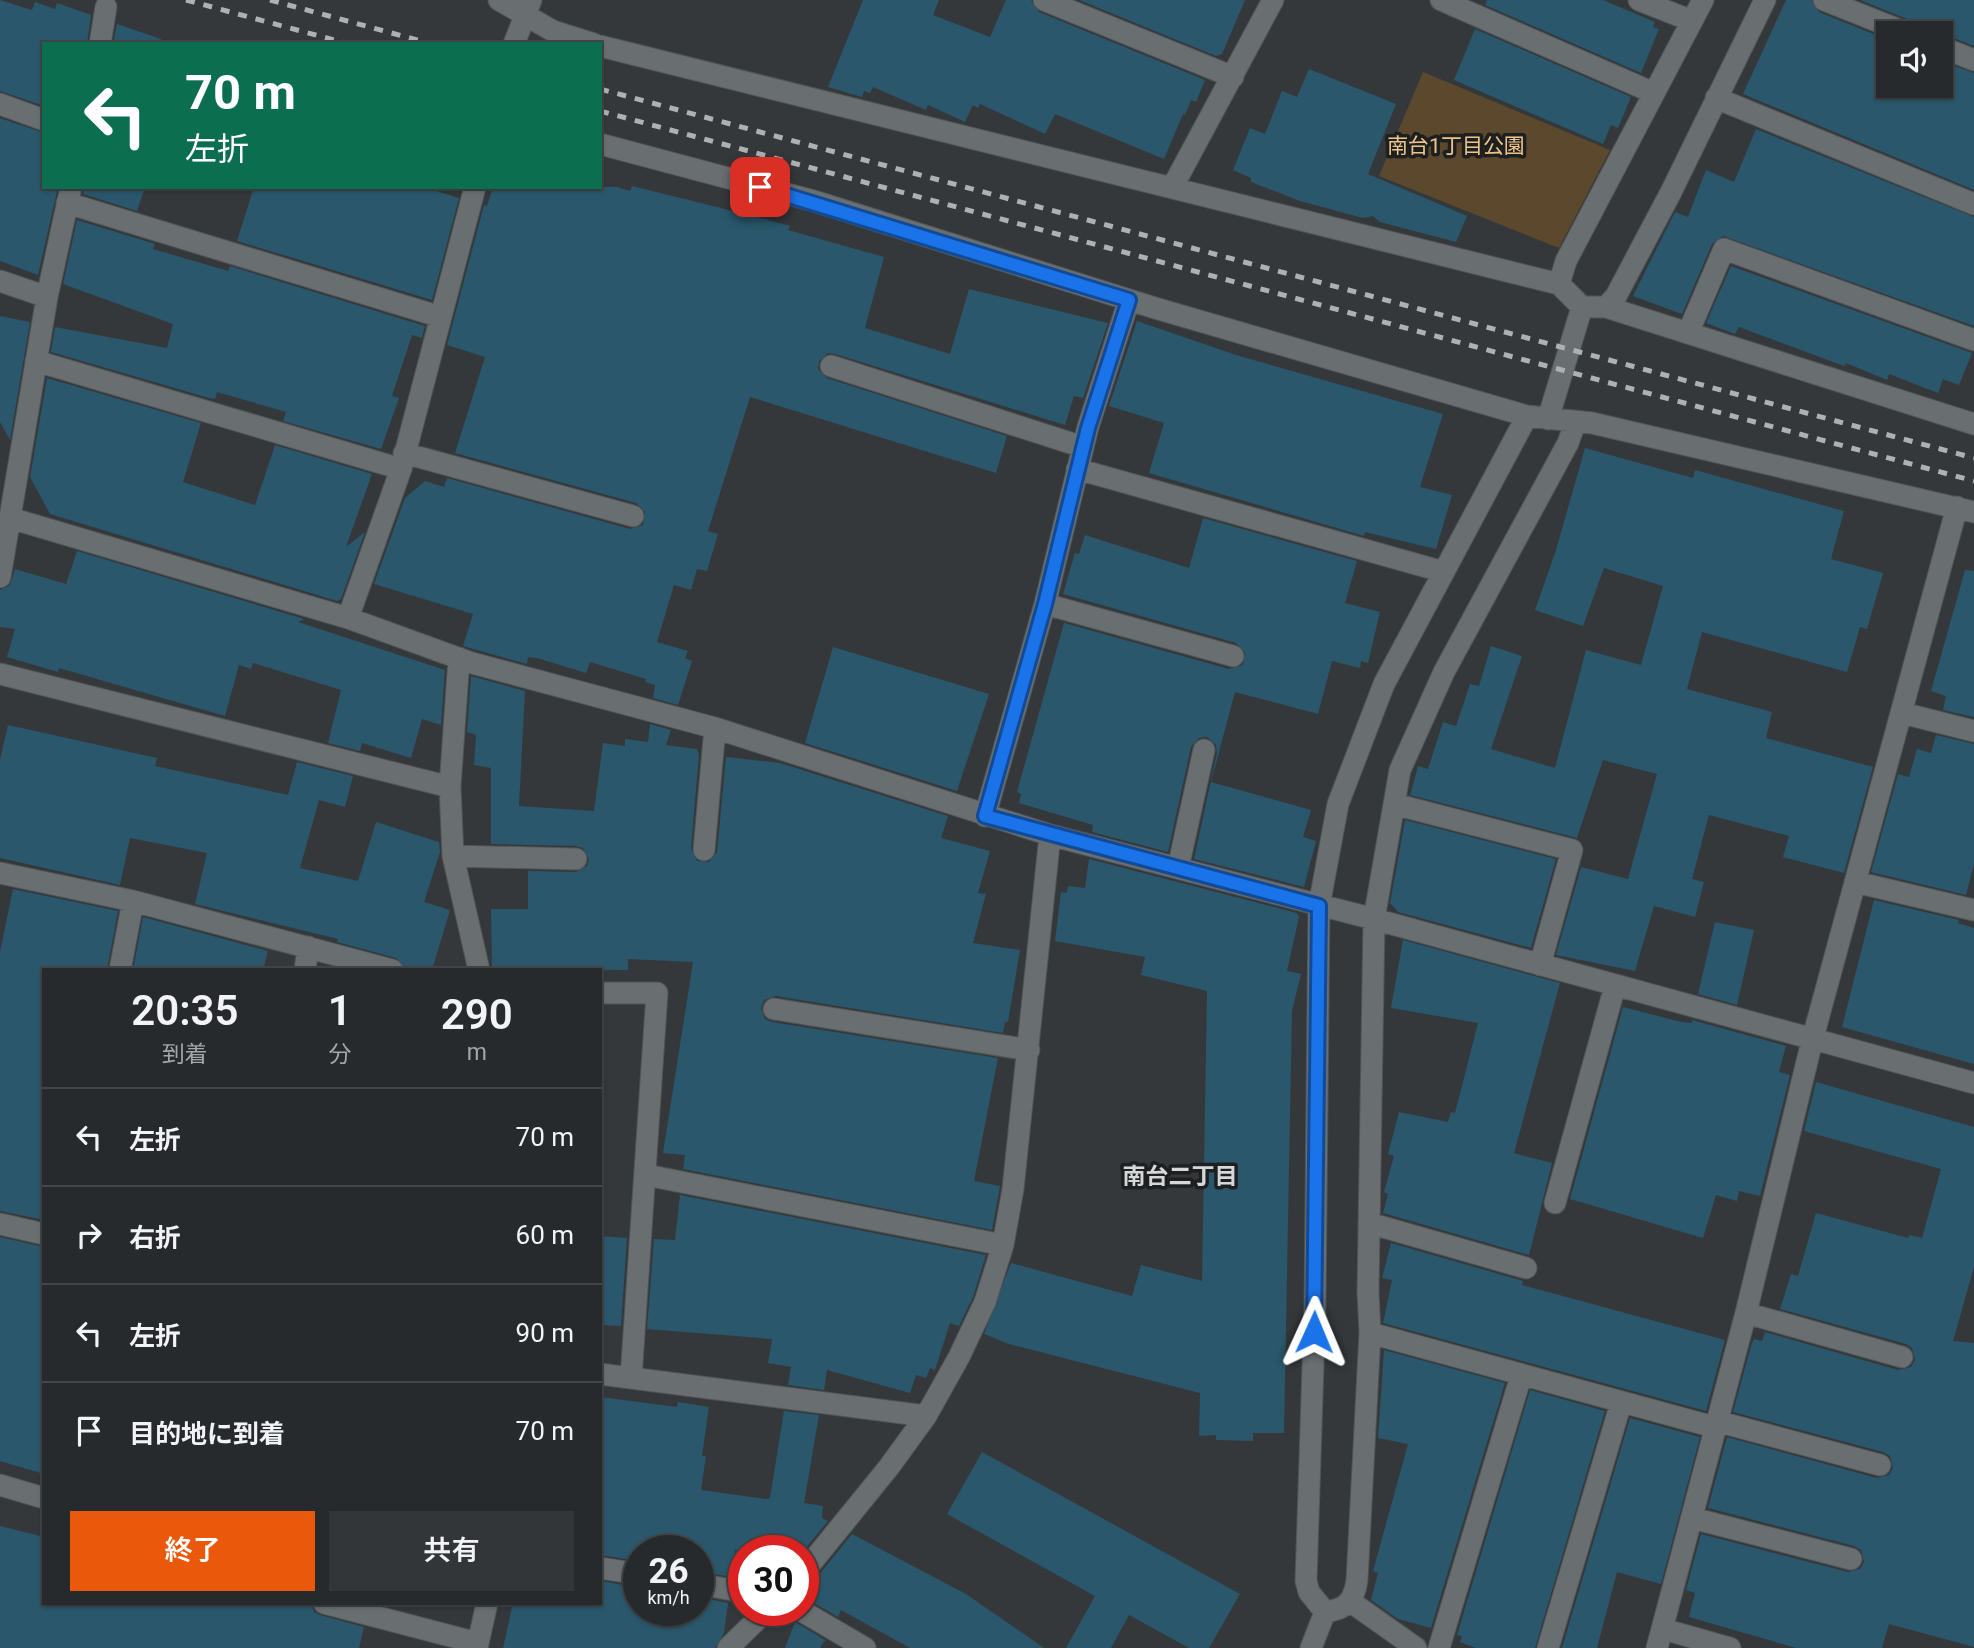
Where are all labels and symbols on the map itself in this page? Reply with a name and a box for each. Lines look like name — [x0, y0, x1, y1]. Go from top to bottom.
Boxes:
park label: 南台1丁目公園 — [1387, 134, 1525, 158]
pin — [730, 157, 790, 217]
district label: 南台二丁目 — [1123, 1163, 1238, 1190]
position arrow — [1277, 1295, 1351, 1369]
speed limit sign: 30 — [728, 1535, 819, 1626]

